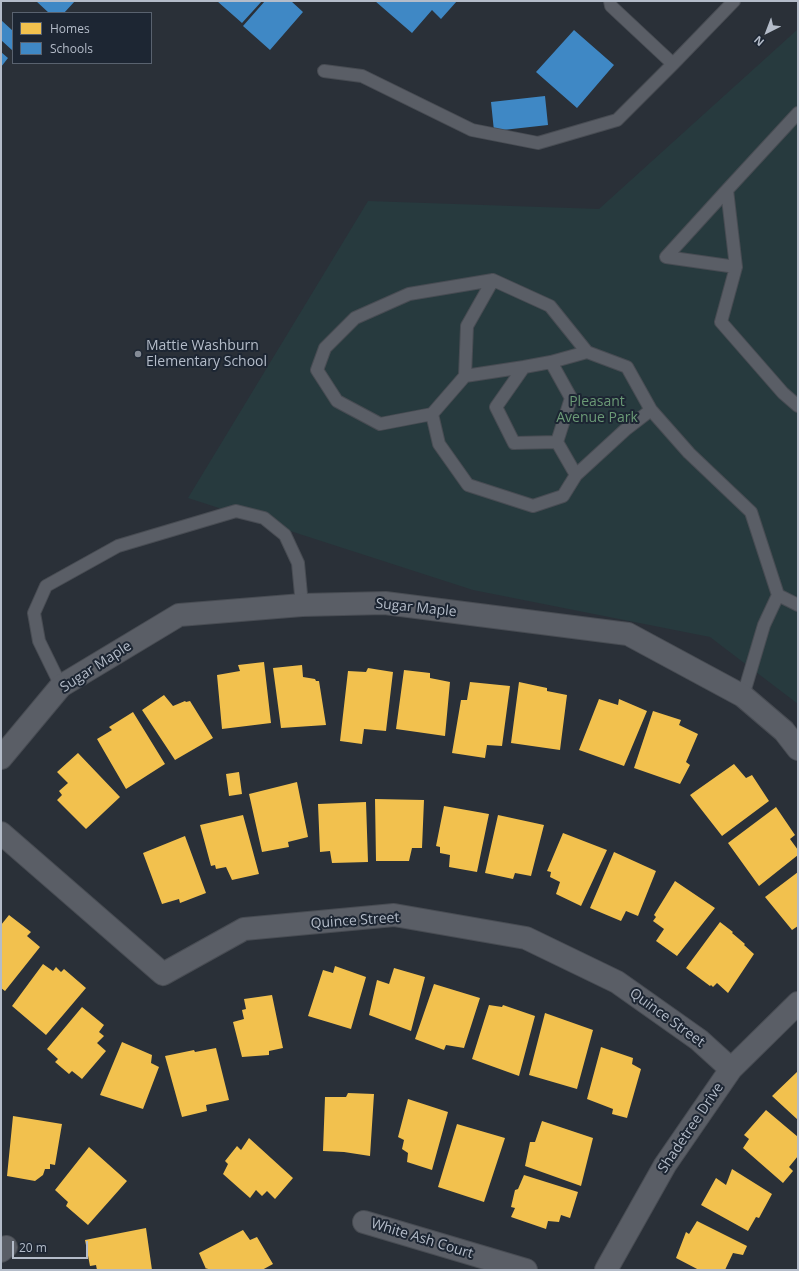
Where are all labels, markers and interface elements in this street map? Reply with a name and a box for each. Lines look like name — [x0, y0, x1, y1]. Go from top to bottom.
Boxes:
legend — [12, 12, 152, 64]
north arrow — [747, 12, 787, 52]
text: Homes — [50, 20, 90, 37]
text: N — [750, 33, 767, 50]
text: Schools — [50, 40, 93, 57]
place label: Mattie Washburn Elementary School — [146, 338, 267, 370]
marker: Mattie Washburn Elementary School — [133, 349, 143, 359]
park label: Pleasant Avenue Park — [556, 394, 638, 426]
street label: Sugar Maple — [375, 595, 457, 621]
street label: Sugar Maple — [57, 638, 135, 696]
street label: Quince Street — [310, 910, 400, 932]
street label: Quince Street — [626, 985, 708, 1051]
street label: Shadetree Drive — [655, 1080, 727, 1176]
street label: White Ash Court — [369, 1215, 475, 1263]
scale bar — [14, 1233, 90, 1259]
text: 20 m — [19, 1239, 47, 1256]

